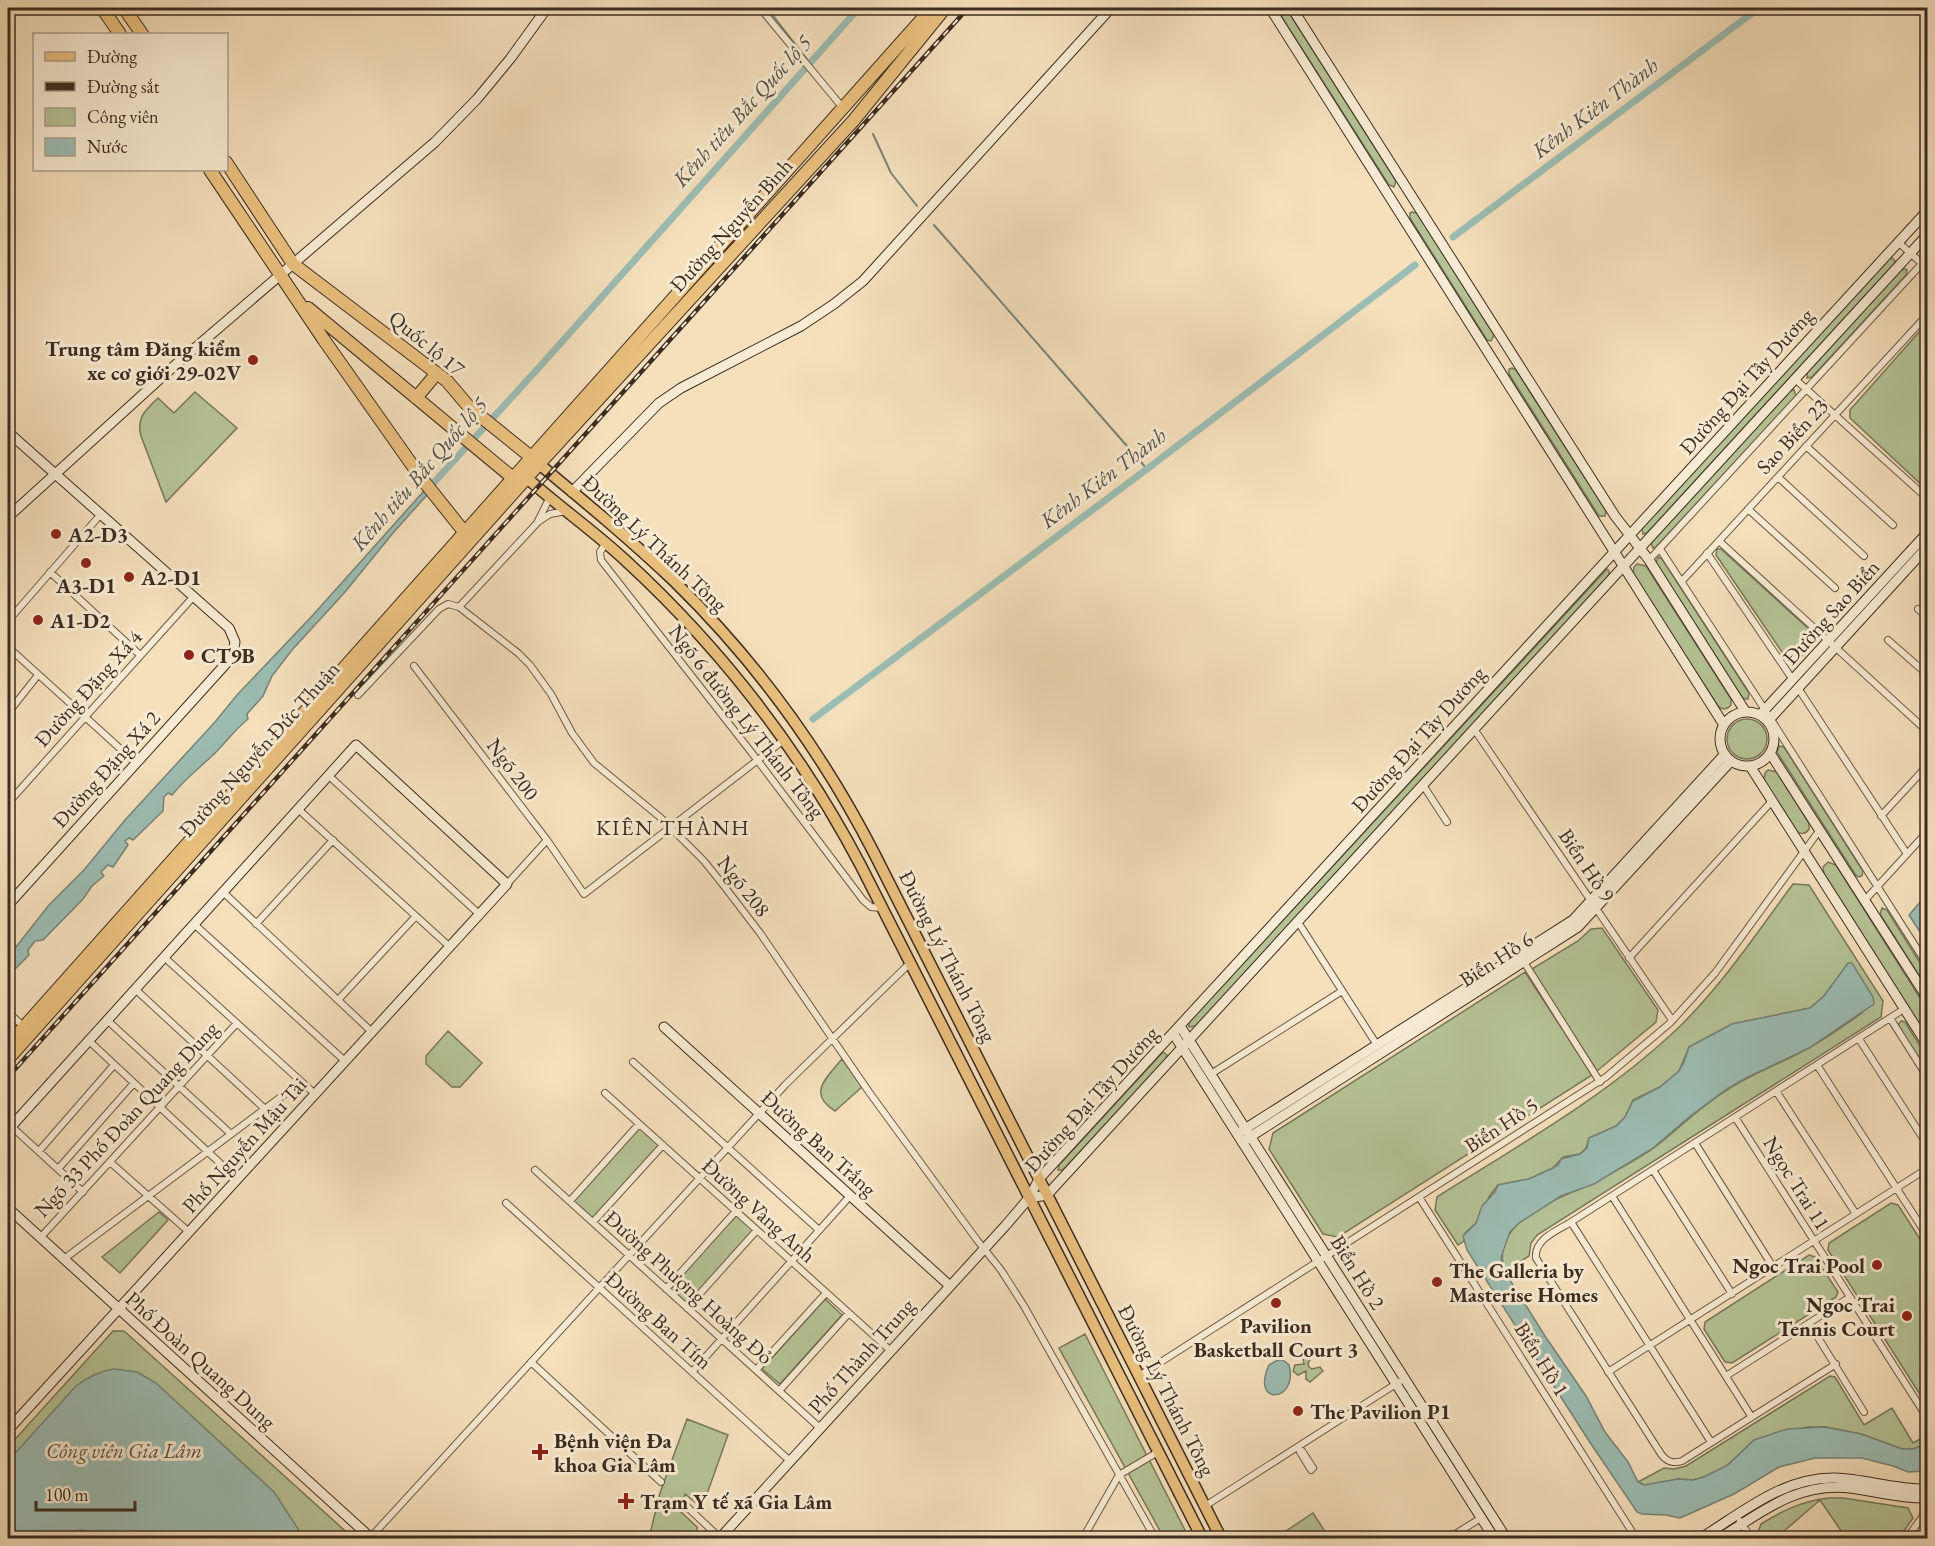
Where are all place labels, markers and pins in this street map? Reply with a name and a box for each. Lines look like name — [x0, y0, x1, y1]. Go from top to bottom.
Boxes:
place label: Trung tâm Đăng kiểm xe cơ giới 29-02V — [45, 335, 241, 386]
marker: Trung tâm Đăng kiểm xe cơ giới 29-02V — [246, 353, 260, 367]
place label: A2-D3 — [67, 521, 128, 548]
marker: A2-D3 — [49, 527, 63, 541]
marker: A3-D1 — [79, 556, 93, 570]
place label: A2-D1 — [140, 564, 201, 591]
marker: A2-D1 — [122, 570, 136, 584]
place label: A3-D1 — [55, 572, 116, 599]
place label: A1-D2 — [49, 607, 110, 634]
marker: A1-D2 — [31, 613, 45, 627]
place label: CT9B — [201, 642, 255, 669]
marker: CT9B — [182, 648, 196, 662]
place label: Ngoc Trai Pool — [1732, 1252, 1865, 1279]
place label: The Galleria by Masterise Homes — [1449, 1257, 1598, 1308]
marker: Ngoc Trai Pool — [1870, 1258, 1884, 1272]
marker: The Galleria by Masterise Homes — [1430, 1275, 1444, 1289]
place label: Ngoc Trai Tennis Court — [1778, 1291, 1895, 1342]
marker: Pavilion Basketball Court 3 — [1269, 1296, 1283, 1310]
marker: Ngoc Trai Tennis Court — [1900, 1309, 1914, 1323]
place label: Pavilion Basketball Court 3 — [1194, 1312, 1358, 1363]
place label: The Pavilion P1 — [1310, 1398, 1451, 1425]
marker: The Pavilion P1 — [1291, 1404, 1305, 1418]
place label: Bệnh viện Đa khoa Gia Lâm — [554, 1427, 676, 1478]
marker: Bệnh viện Đa khoa Gia Lâm — [531, 1443, 549, 1461]
place label: Trạm Y tế xã Gia Lâm — [640, 1488, 832, 1515]
marker: Trạm Y tế xã Gia Lâm — [617, 1492, 635, 1510]

